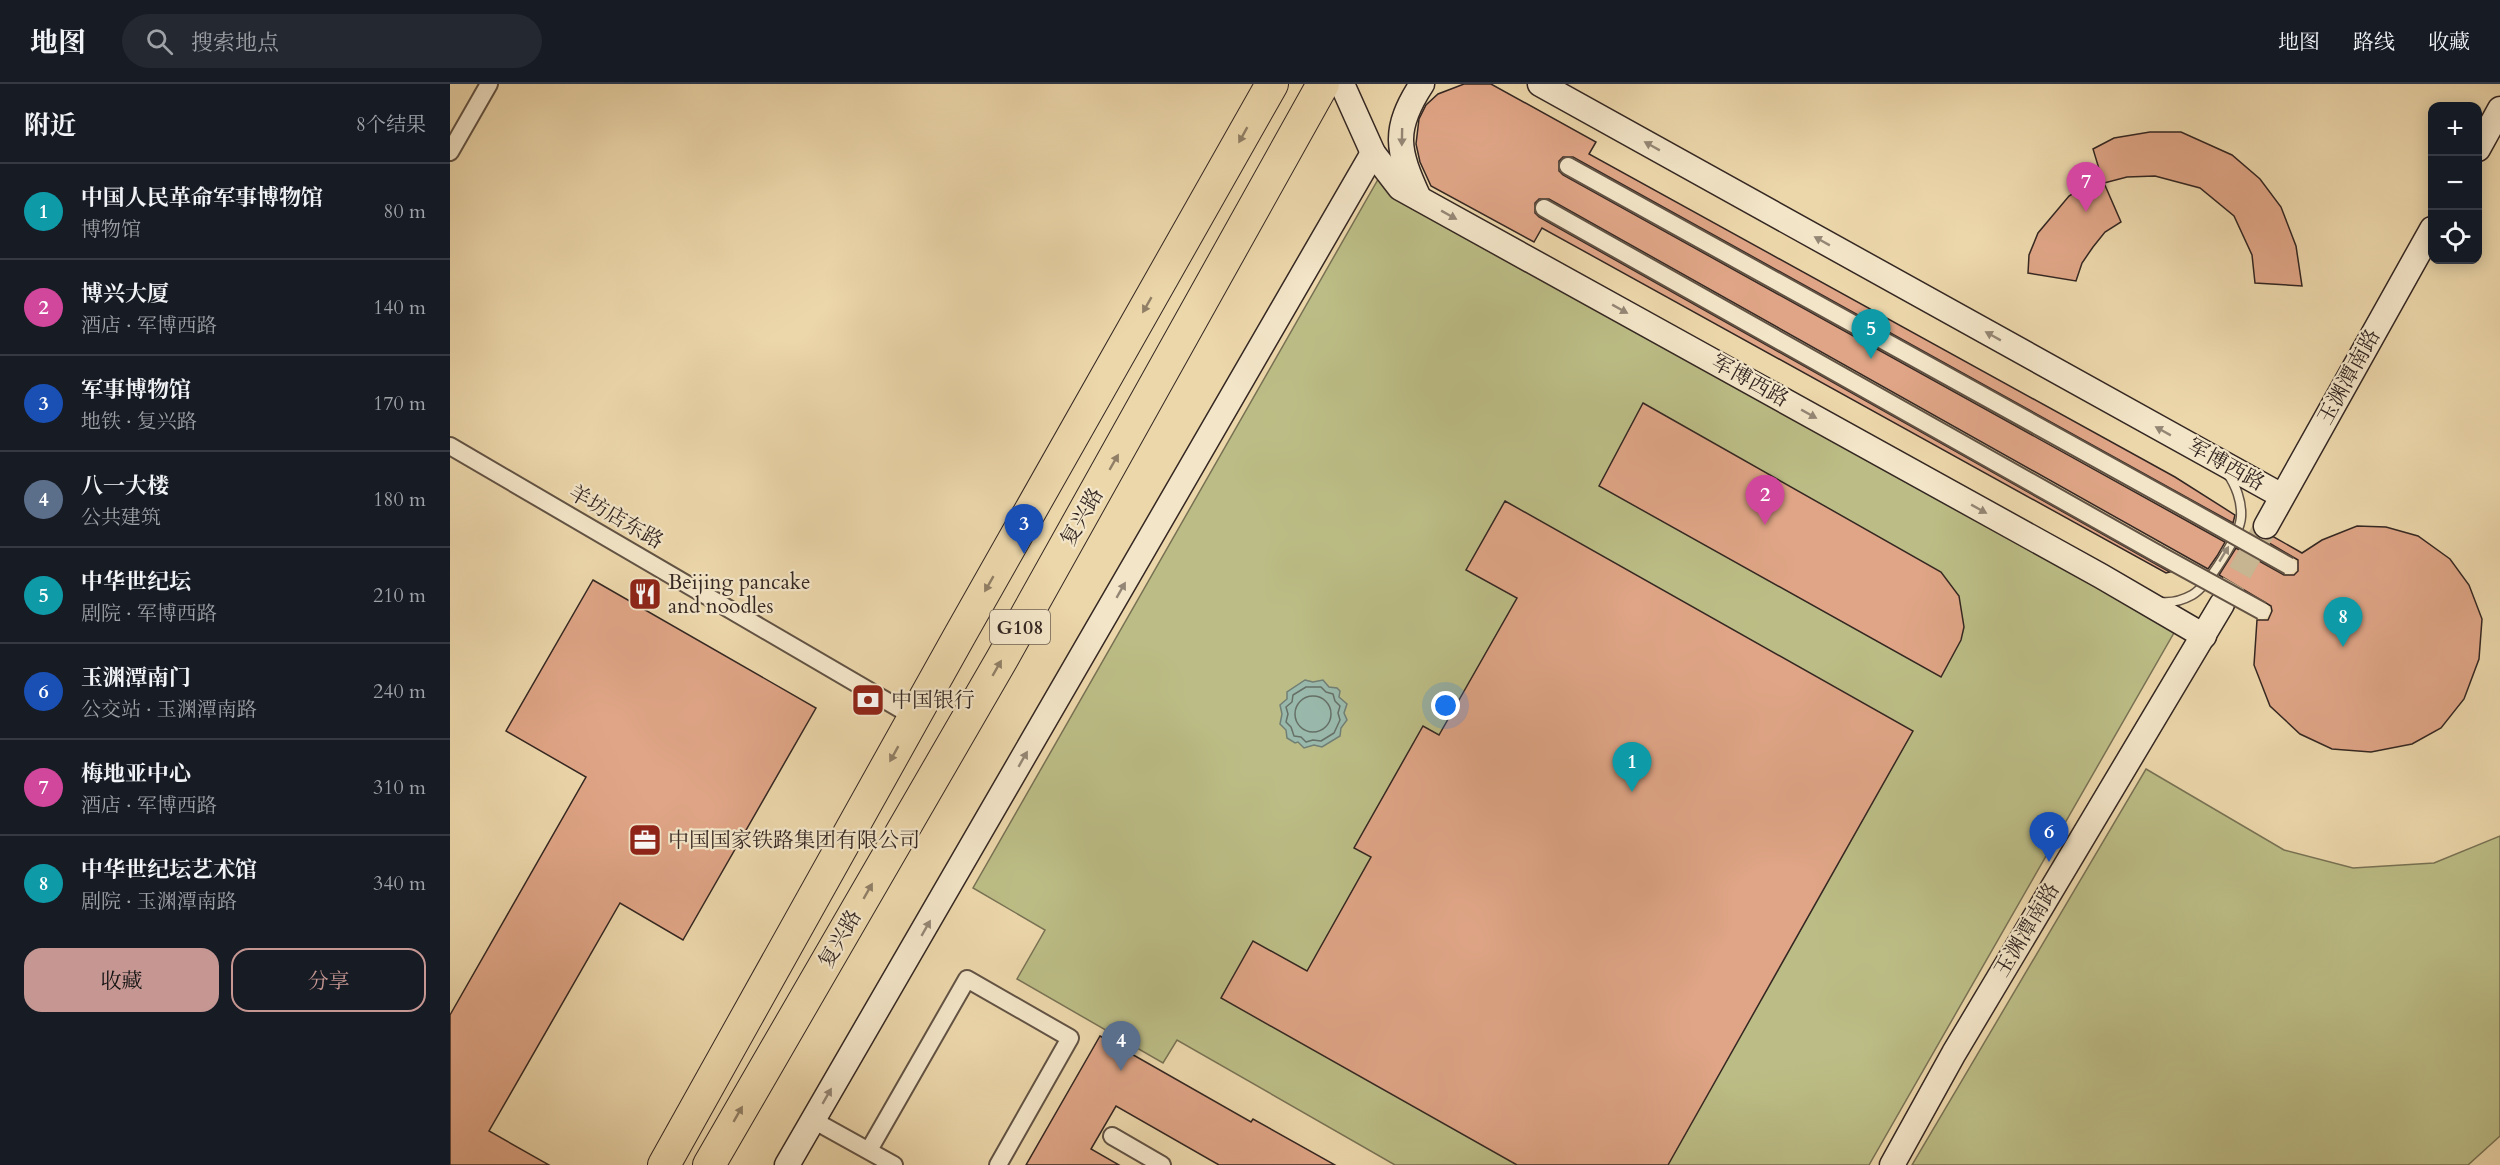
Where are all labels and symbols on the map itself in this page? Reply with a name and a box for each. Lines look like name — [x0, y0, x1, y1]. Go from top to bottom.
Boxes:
one-way arrow — [1238, 127, 1249, 143]
one-way arrow — [1397, 128, 1407, 147]
one-way arrow — [1643, 141, 1660, 151]
pin: 7 — [2066, 162, 2106, 212]
one-way arrow — [1441, 210, 1458, 220]
one-way arrow — [1813, 236, 1830, 246]
one-way arrow — [1143, 296, 1153, 313]
one-way arrow — [1612, 304, 1629, 314]
pin: 5 — [1852, 310, 1890, 359]
street label: 玉渊潭南路 — [2311, 324, 2387, 430]
one-way arrow — [1984, 331, 2001, 341]
street label: 军博西路 — [1706, 348, 1794, 414]
one-way arrow — [1801, 409, 1818, 419]
one-way arrow — [2155, 425, 2171, 436]
street label: 军博西路 — [2182, 432, 2270, 498]
one-way arrow — [1109, 453, 1119, 470]
pin: 2 — [1746, 476, 1784, 525]
street label: 羊坊店东路 — [563, 478, 669, 556]
street label: 复兴路 — [1054, 482, 1110, 552]
pin: 3 — [1004, 504, 1044, 554]
one-way arrow — [1971, 504, 1988, 514]
one-way arrow — [2219, 546, 2230, 562]
place label: Beijing pancake and noodles — [668, 568, 811, 621]
restaurant icon: Beijing pancake and noodles — [627, 576, 663, 612]
one-way arrow — [984, 576, 994, 593]
one-way arrow — [1115, 582, 1126, 598]
pin: 8 — [2324, 598, 2362, 647]
road number: G108 — [990, 610, 1050, 644]
one-way arrow — [992, 659, 1002, 676]
bank icon: 中国银行 — [850, 682, 886, 718]
place label: 中国银行 — [891, 686, 975, 715]
your location — [1431, 691, 1460, 720]
pin: 1 — [1612, 742, 1652, 792]
one-way arrow — [889, 746, 899, 763]
one-way arrow — [1018, 751, 1029, 767]
pin: 6 — [2030, 812, 2068, 862]
office icon: 中国国家铁路集团有限公司 — [627, 822, 663, 858]
place label: 中国国家铁路集团有限公司 — [668, 826, 920, 855]
street label: 玉渊潭南路 — [1988, 878, 2066, 982]
one-way arrow — [862, 883, 873, 899]
street label: 复兴路 — [812, 904, 868, 974]
one-way arrow — [920, 920, 931, 936]
pin: 4 — [1102, 1022, 1140, 1071]
one-way arrow — [822, 1088, 833, 1104]
one-way arrow — [733, 1105, 743, 1122]

